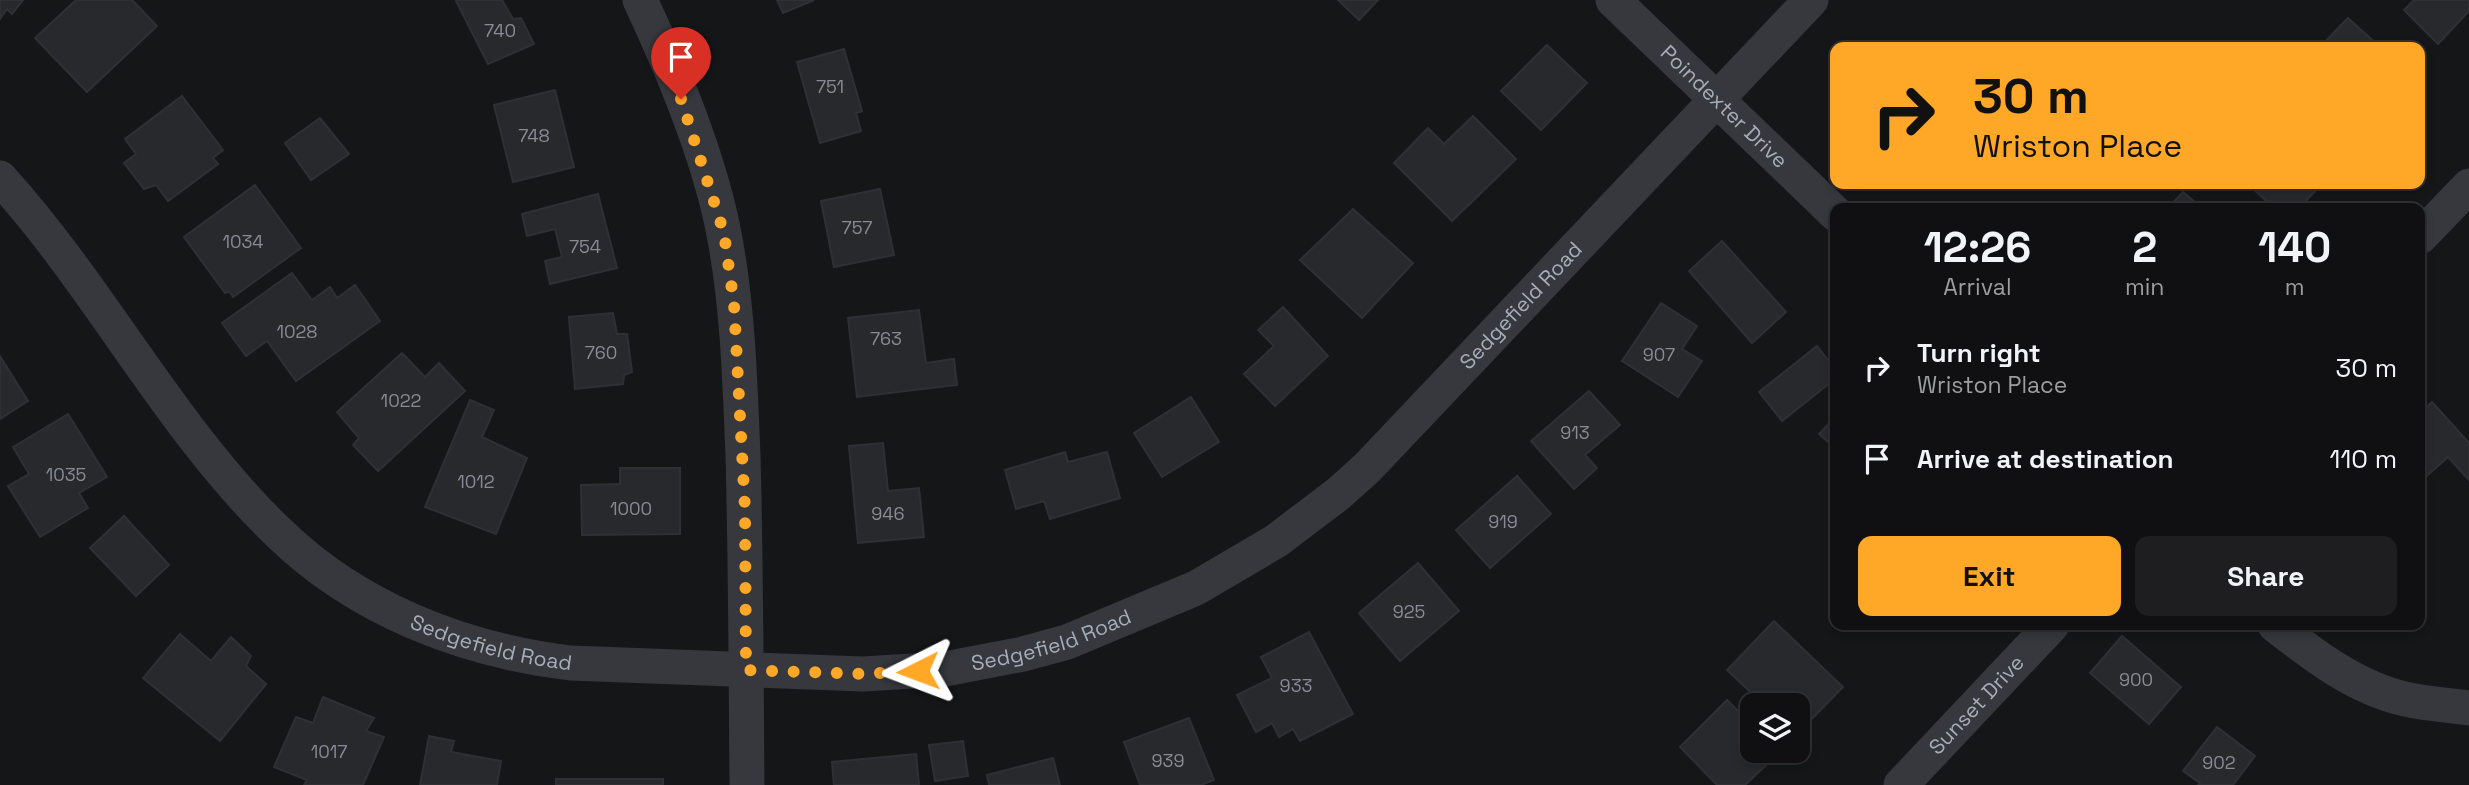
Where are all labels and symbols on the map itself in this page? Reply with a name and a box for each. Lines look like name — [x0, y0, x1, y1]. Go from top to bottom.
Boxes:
house number: 740 — [484, 19, 516, 42]
pin — [651, 27, 711, 99]
street label: Poindexter Drive — [1655, 39, 1794, 174]
house number: 751 — [816, 75, 844, 98]
house number: 748 — [518, 124, 550, 147]
house number: 757 — [842, 216, 872, 239]
house number: 1034 — [222, 230, 264, 253]
house number: 754 — [569, 235, 601, 258]
street label: Sedgefield Road — [1454, 236, 1588, 375]
house number: 1028 — [276, 320, 318, 343]
house number: 763 — [870, 327, 902, 350]
house number: 760 — [585, 341, 617, 364]
house number: 907 — [1643, 343, 1675, 366]
house number: 1022 — [381, 389, 421, 412]
house number: 913 — [1560, 421, 1590, 444]
house number: 1035 — [46, 463, 86, 486]
house number: 1012 — [457, 470, 495, 493]
house number: 1000 — [610, 497, 652, 520]
house number: 946 — [871, 502, 905, 525]
house number: 919 — [1488, 510, 1518, 533]
house number: 925 — [1393, 600, 1425, 623]
street label: Sedgefield Road — [969, 603, 1135, 677]
street label: Sedgefield Road — [406, 608, 574, 676]
position arrow — [881, 634, 955, 708]
street label: Sunset Drive — [1923, 649, 2030, 760]
house number: 900 — [2119, 668, 2153, 691]
house number: 933 — [1280, 674, 1312, 697]
house number: 1017 — [311, 740, 347, 763]
house number: 939 — [1152, 749, 1184, 772]
house number: 902 — [2202, 751, 2236, 774]

